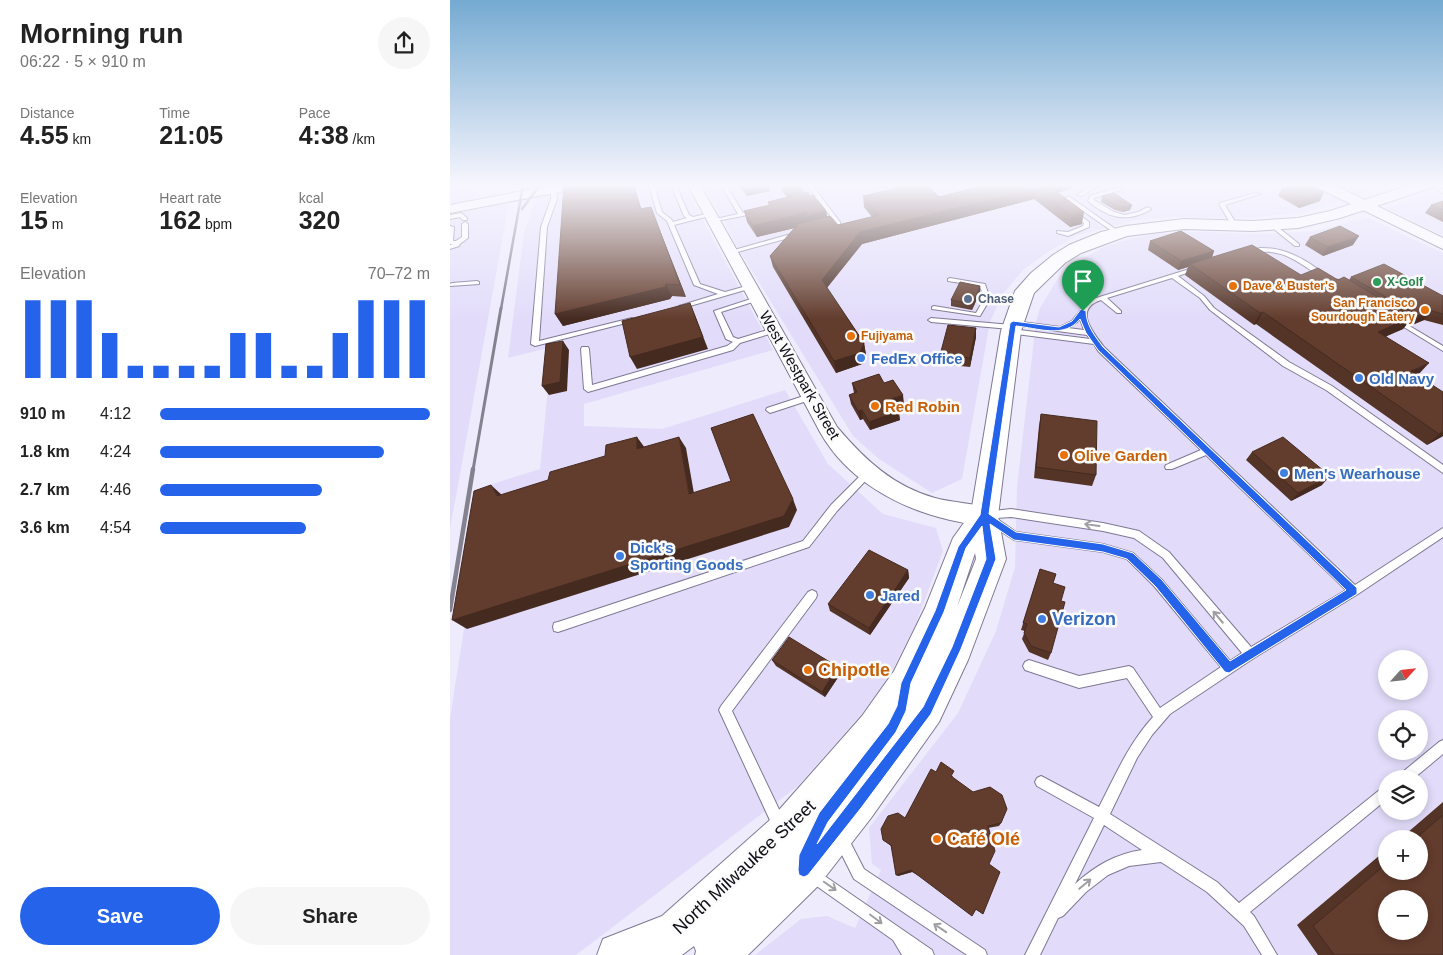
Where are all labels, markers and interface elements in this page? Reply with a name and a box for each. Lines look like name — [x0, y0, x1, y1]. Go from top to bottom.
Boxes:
button: share — [378, 17, 430, 69]
text: Morning run — [20, 18, 183, 49]
text: 06:22 · 5 × 910 m — [20, 53, 146, 70]
text: Distance — [20, 105, 74, 121]
text: Time — [159, 105, 190, 121]
text: Pace — [299, 105, 331, 121]
text: 4.55 — [20, 121, 69, 149]
text: 21:05 — [159, 121, 223, 149]
text: 4:38 — [299, 121, 349, 149]
text: km — [69, 131, 91, 147]
text: /km — [349, 131, 375, 147]
text: Elevation — [20, 190, 78, 206]
text: Heart rate — [159, 190, 222, 206]
text: kcal — [299, 190, 324, 206]
text: 15 — [20, 206, 48, 234]
text: 162 — [159, 206, 201, 234]
text: 320 — [299, 206, 340, 234]
text: m — [48, 216, 63, 232]
text: bpm — [201, 216, 232, 232]
pin — [1062, 260, 1104, 311]
text: Elevation — [20, 265, 86, 282]
text: 70–72 m — [368, 265, 430, 282]
icon: arrive — [1069, 267, 1097, 295]
place label: X-Golf — [1387, 275, 1424, 289]
marker: X-Golf — [1371, 276, 1383, 288]
place label: Dave & Buster's — [1243, 279, 1335, 293]
marker: Dave & Buster's — [1227, 280, 1239, 292]
place label: Chase — [978, 292, 1014, 306]
marker: Chase — [962, 293, 974, 305]
place label: San Francisco Sourdough Eatery — [1311, 296, 1415, 324]
marker: San Francisco Sourdough Eatery — [1419, 304, 1431, 316]
street label: West Westpark Street — [756, 308, 844, 443]
place label: Fujiyama — [861, 329, 913, 343]
marker: Fujiyama — [845, 330, 857, 342]
place label: FedEx Office — [871, 350, 963, 367]
marker: FedEx Office — [855, 352, 867, 364]
place label: Old Navy — [1369, 370, 1435, 387]
marker: Old Navy — [1353, 372, 1365, 384]
place label: Red Robin — [885, 398, 960, 415]
marker: Red Robin — [869, 400, 881, 412]
text: 910 m — [20, 405, 65, 422]
text: 4:12 — [100, 405, 131, 422]
text: 1.8 km — [20, 443, 70, 460]
text: 4:24 — [100, 443, 131, 460]
place label: Olive Garden — [1074, 447, 1167, 464]
marker: Olive Garden — [1058, 449, 1070, 461]
place label: Men's Wearhouse — [1294, 465, 1421, 482]
marker: Men's Wearhouse — [1278, 467, 1290, 479]
text: 2.7 km — [20, 481, 70, 498]
text: 4:46 — [100, 481, 131, 498]
text: 3.6 km — [20, 519, 70, 536]
text: 4:54 — [100, 519, 131, 536]
one-way arrow — [1084, 520, 1100, 530]
place label: Dick's Sporting Goods — [630, 539, 743, 573]
marker: Dick's Sporting Goods — [614, 550, 626, 562]
place label: Jared — [880, 587, 920, 604]
marker: Jared — [864, 589, 876, 601]
place label: Verizon — [1052, 609, 1116, 629]
one-way arrow — [1213, 611, 1224, 624]
marker: Verizon — [1036, 613, 1048, 625]
north arrow — [1378, 650, 1428, 700]
map controls — [1378, 650, 1428, 940]
place label: Chipotle — [818, 660, 890, 680]
marker: Chipotle — [802, 664, 814, 676]
button: locate — [1378, 710, 1428, 760]
button: layers — [1378, 770, 1428, 820]
street label: North Milwaukee Street — [669, 796, 819, 938]
place label: Café Olé — [947, 829, 1020, 849]
button: + — [1378, 830, 1428, 880]
marker: Café Olé — [931, 833, 943, 845]
one-way arrow — [1079, 878, 1092, 890]
one-way arrow — [823, 881, 837, 891]
button: Save — [20, 887, 220, 945]
button: Share — [230, 887, 430, 945]
button: − — [1378, 890, 1428, 940]
one-way arrow — [869, 914, 882, 925]
one-way arrow — [933, 923, 947, 933]

